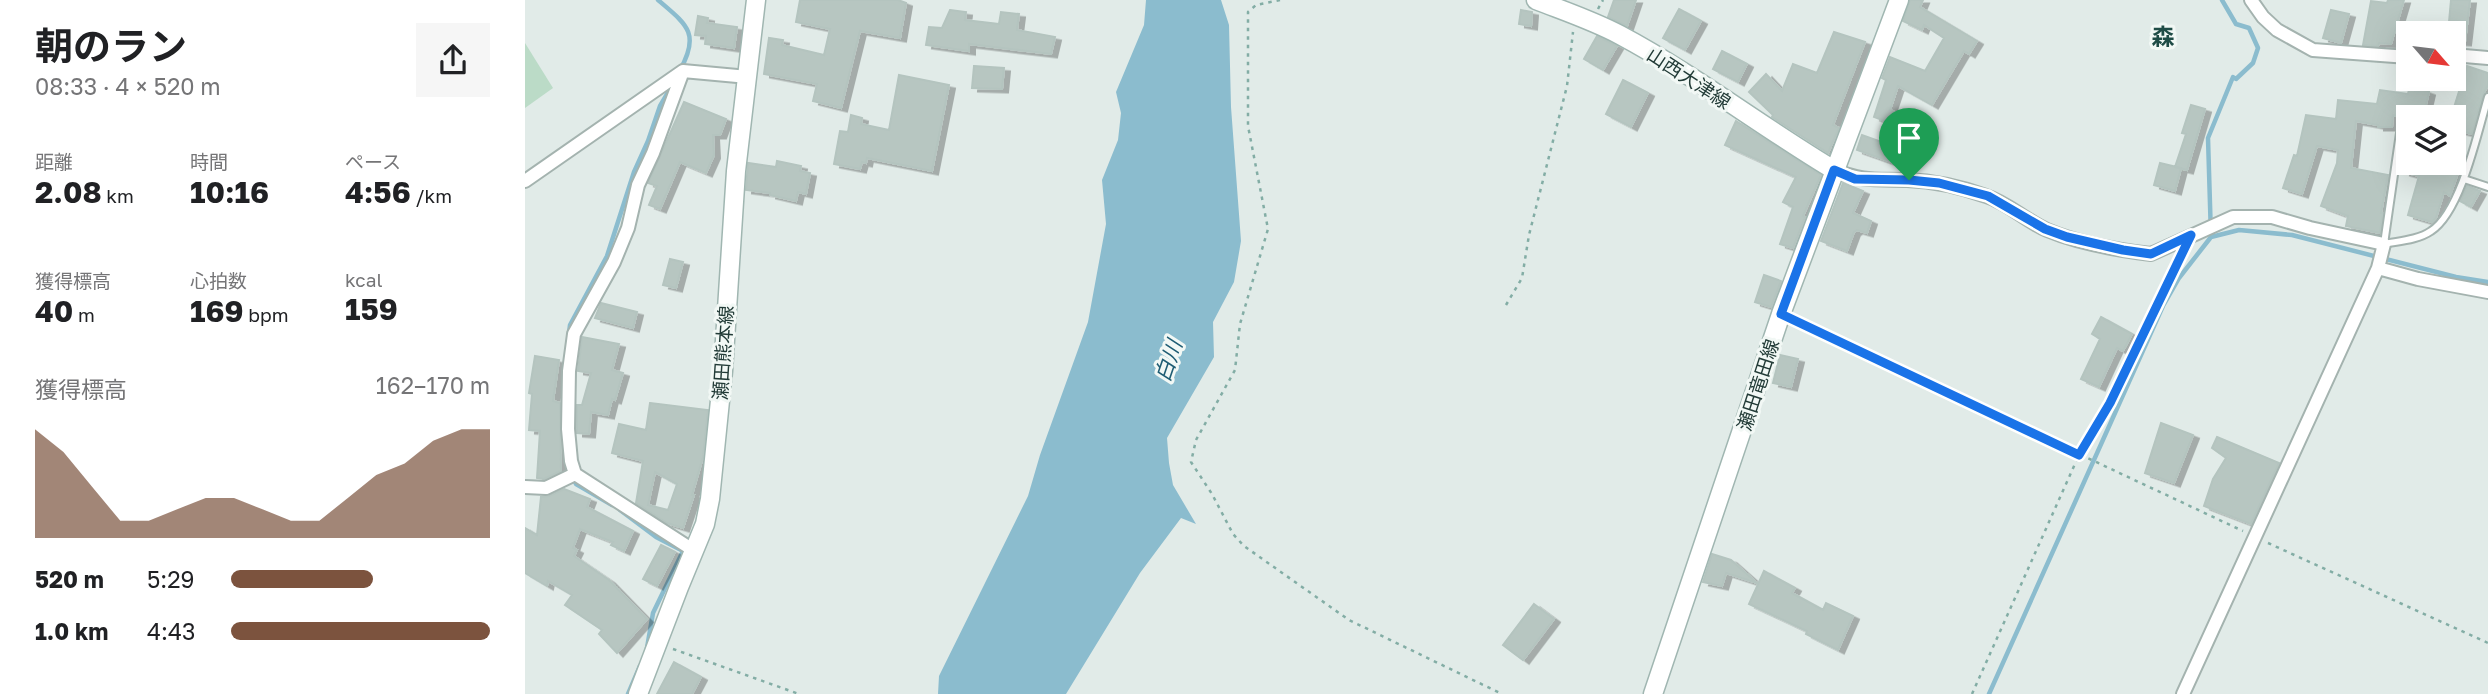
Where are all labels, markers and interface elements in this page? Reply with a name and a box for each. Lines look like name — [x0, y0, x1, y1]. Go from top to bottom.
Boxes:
north arrow — [2396, 21, 2466, 91]
map controls — [2396, 21, 2466, 175]
district label: 森 — [2152, 22, 2175, 50]
text: 朝のラン — [35, 23, 187, 68]
button: share — [416, 23, 490, 97]
street label: 山西大津線 — [1643, 42, 1735, 113]
text: 08:33 · 4 × 520 m — [35, 72, 221, 100]
button: layers — [2396, 105, 2466, 175]
pin — [1879, 108, 1939, 180]
icon: arrive — [1890, 119, 1928, 157]
text: 距離 — [35, 150, 73, 173]
text: 時間 — [190, 150, 228, 173]
text: ペース — [345, 150, 401, 173]
text: 2.08 — [35, 174, 102, 210]
text: 10:16 — [190, 174, 269, 210]
text: 4:56 — [345, 174, 411, 210]
text: km — [102, 184, 134, 207]
text: /km — [411, 184, 452, 207]
text: kcal — [345, 268, 383, 291]
text: 獲得標高 — [35, 269, 111, 292]
text: 心拍数 — [190, 269, 247, 292]
text: 159 — [345, 291, 398, 327]
text: 40 — [35, 293, 73, 329]
text: 169 — [190, 293, 244, 329]
text: m — [73, 303, 95, 326]
text: bpm — [244, 303, 289, 326]
street label: 瀬田熊本線 — [708, 305, 737, 401]
water label: 白川 — [1149, 335, 1188, 385]
street label: 瀬田竜田線 — [1732, 336, 1783, 434]
text: 162–170 m — [376, 371, 490, 399]
text: 獲得標高 — [35, 375, 127, 403]
text: 520 m — [35, 565, 104, 593]
text: 5:29 — [147, 565, 195, 593]
text: 1.0 km — [35, 617, 108, 645]
text: 4:43 — [147, 617, 195, 645]

